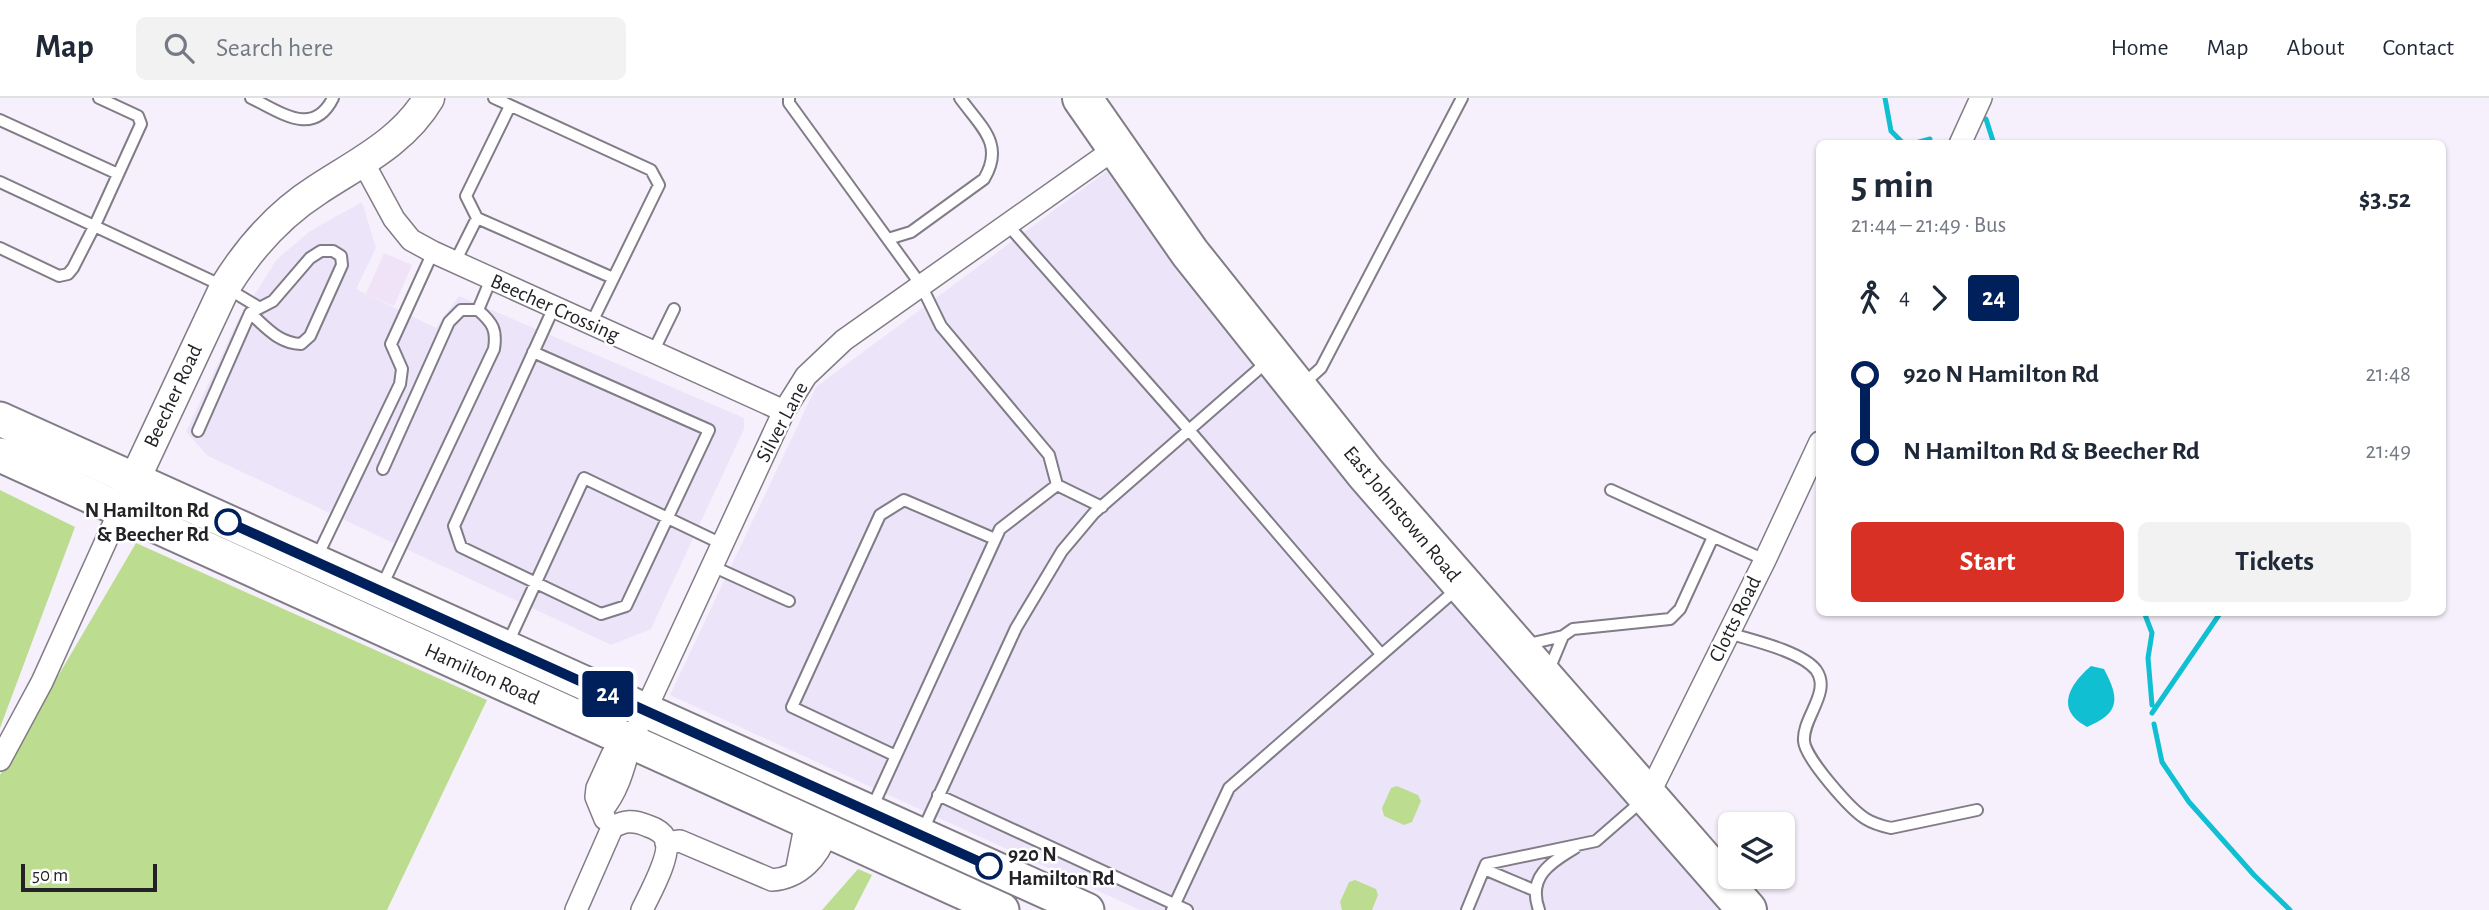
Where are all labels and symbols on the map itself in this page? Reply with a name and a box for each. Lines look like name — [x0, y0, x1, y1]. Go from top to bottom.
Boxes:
street label: Beecher Crossing — [487, 270, 623, 346]
street label: Beecher Road — [140, 341, 206, 451]
street label: Silver Lane — [752, 378, 812, 466]
street label: East Johnstown Road — [1339, 442, 1465, 586]
place label: N Hamilton Rd & Beecher Rd — [85, 500, 209, 545]
marker: N Hamilton Rd & Beecher Rd — [215, 509, 241, 535]
street label: Clotts Road — [1705, 573, 1765, 665]
street label: Hamilton Road — [422, 639, 543, 709]
line badge: 24 — [576, 671, 640, 717]
place label: 920 N Hamilton Rd — [1008, 844, 1114, 889]
marker: 920 N Hamilton Rd — [976, 853, 1002, 879]
scale bar — [21, 861, 158, 893]

